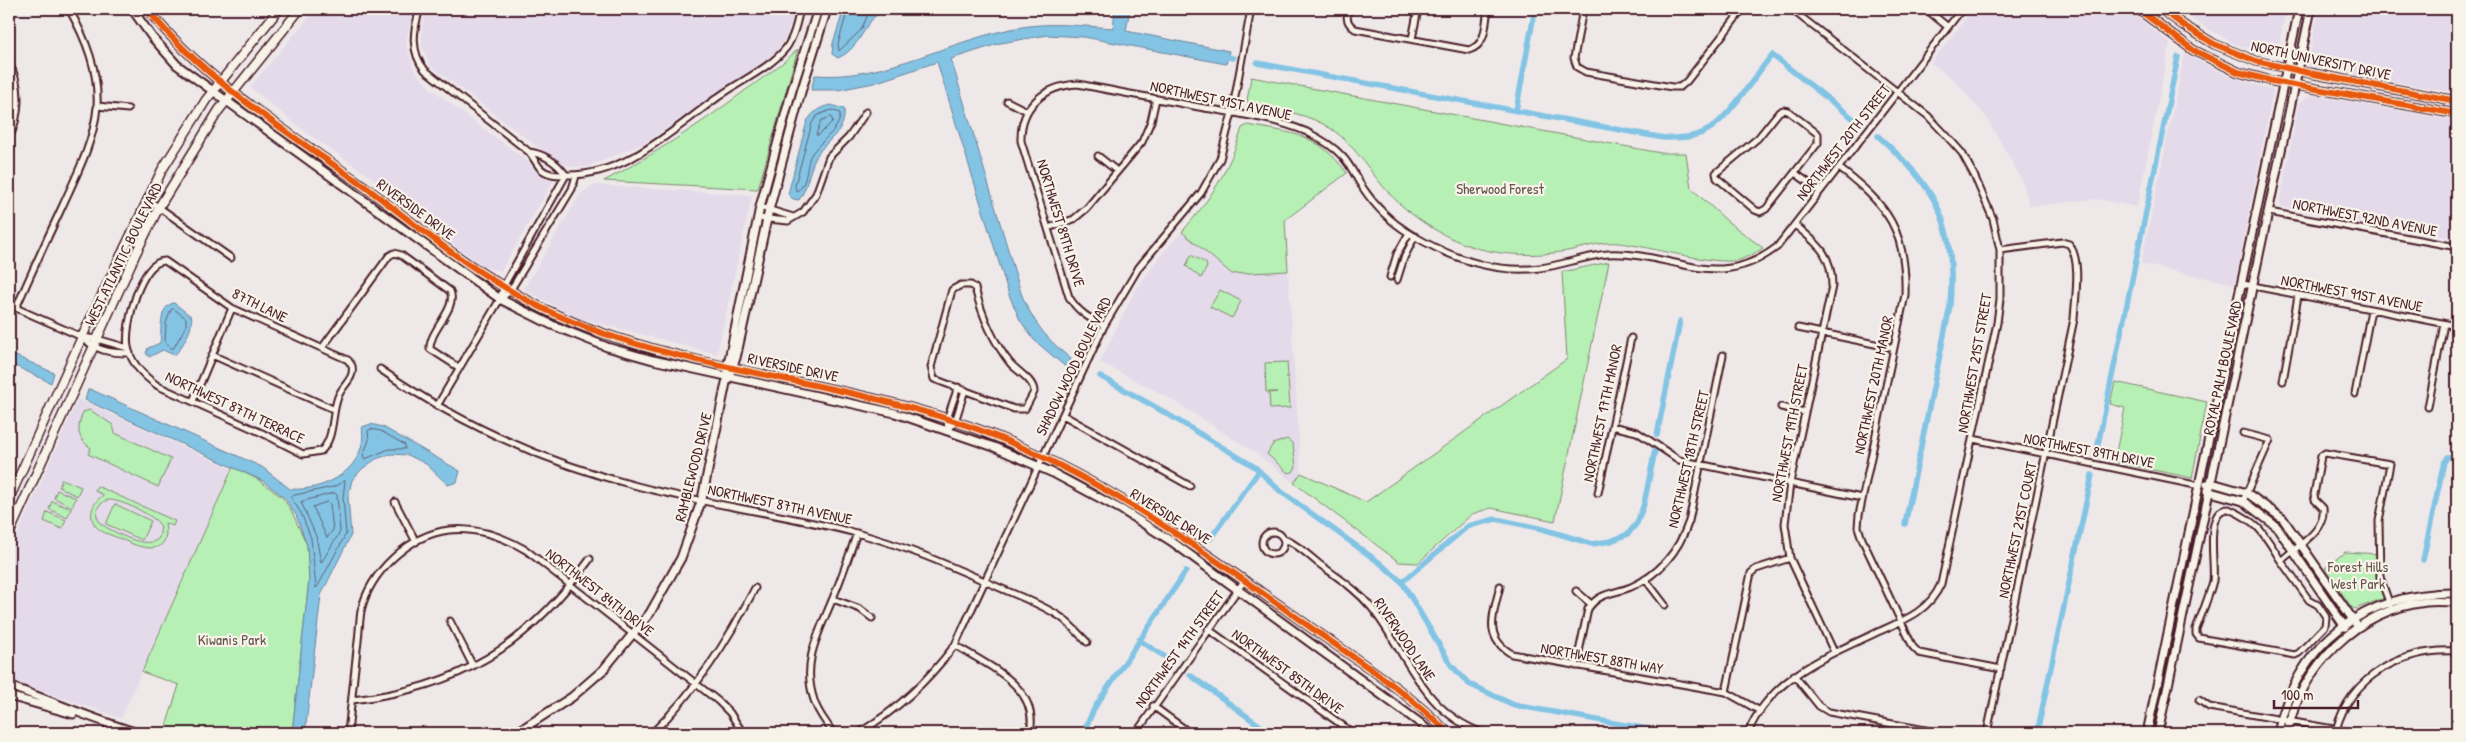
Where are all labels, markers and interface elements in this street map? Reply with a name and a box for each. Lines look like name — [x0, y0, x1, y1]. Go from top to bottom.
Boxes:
street label: NORTH UNIVERSITY DRIVE — [2249, 35, 2393, 85]
street label: NORTHWEST 91ST AVENUE — [1148, 75, 1294, 125]
street label: NORTHWEST 20TH STREET — [1791, 79, 1896, 205]
street label: NORTHWEST 89TH DRIVE — [1032, 157, 1091, 290]
street label: RIVERSIDE DRIVE — [372, 173, 460, 245]
street label: WEST ATLANTIC BOULEVARD — [79, 178, 167, 329]
park label: Sherwood Forest — [1456, 178, 1545, 199]
street label: NORTHWEST 92ND AVENUE — [2291, 193, 2439, 241]
street label: NORTHWEST 91ST AVENUE — [2279, 269, 2425, 317]
street label: 87TH LANE — [229, 283, 291, 328]
street label: NORTHWEST 21ST STREET — [1951, 291, 1997, 434]
street label: SHADOW WOOD BOULEVARD — [1030, 292, 1116, 439]
street label: ROYAL PALM BOULEVARD — [2198, 298, 2247, 437]
street label: NORTHWEST 20TH MANOR — [1848, 314, 1898, 456]
street label: NORTHWEST 17TH MANOR — [1577, 342, 1627, 484]
street label: RIVERSIDE DRIVE — [746, 347, 841, 387]
street label: NORTHWEST 19TH STREET — [1765, 361, 1813, 504]
street label: NORTHWEST 87TH TERRACE — [162, 366, 308, 449]
street label: NORTHWEST 18TH STREET — [1662, 387, 1714, 530]
street label: RAMBLEWOOD DRIVE — [669, 410, 717, 524]
street label: NORTHWEST 89TH DRIVE — [2022, 427, 2156, 473]
street label: NORTHWEST 21ST COURT — [1992, 459, 2042, 600]
street label: NORTHWEST 87TH AVENUE — [706, 478, 854, 530]
street label: RIVERSIDE DRIVE — [1126, 483, 1216, 550]
street label: NORTHWEST 84TH DRIVE — [541, 543, 659, 641]
park label: Forest Hills West Park — [2327, 556, 2388, 594]
street label: NORTHWEST 14TH STREET — [1129, 585, 1229, 712]
street label: RIVERWOOD LANE — [1369, 593, 1441, 685]
street label: NORTHWEST 85TH DRIVE — [1228, 623, 1348, 719]
park label: Kiwanis Park — [198, 629, 266, 650]
street label: NORTHWEST 88TH WAY — [1539, 637, 1665, 679]
scale bar — [2274, 677, 2357, 709]
text: 100 m — [2281, 684, 2314, 705]

